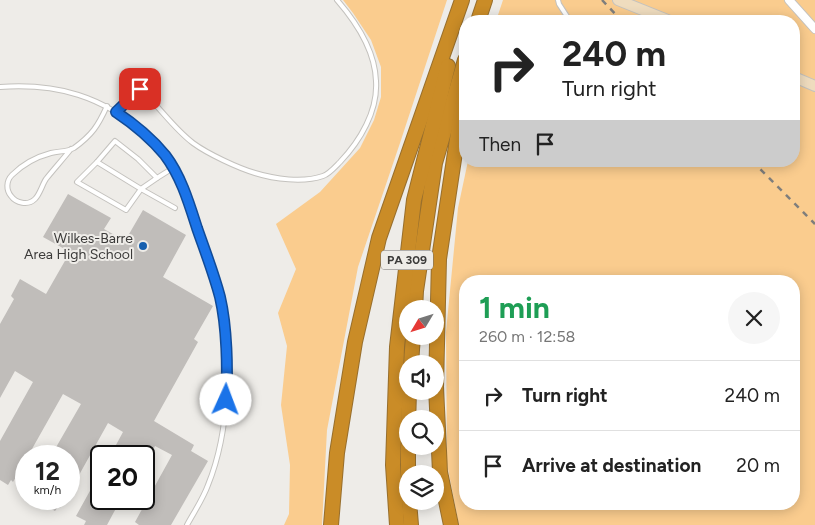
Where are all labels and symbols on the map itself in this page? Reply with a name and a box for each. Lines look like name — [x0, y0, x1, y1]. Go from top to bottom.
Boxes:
pin — [119, 68, 161, 110]
place label: Wilkes-Barre Area High School — [24, 230, 133, 263]
marker: Wilkes-Barre Area High School — [137, 240, 149, 252]
road number: PA 309 — [381, 250, 433, 270]
north arrow — [399, 300, 444, 345]
position arrow — [199, 373, 251, 425]
speed limit sign: 20 — [90, 445, 155, 510]

